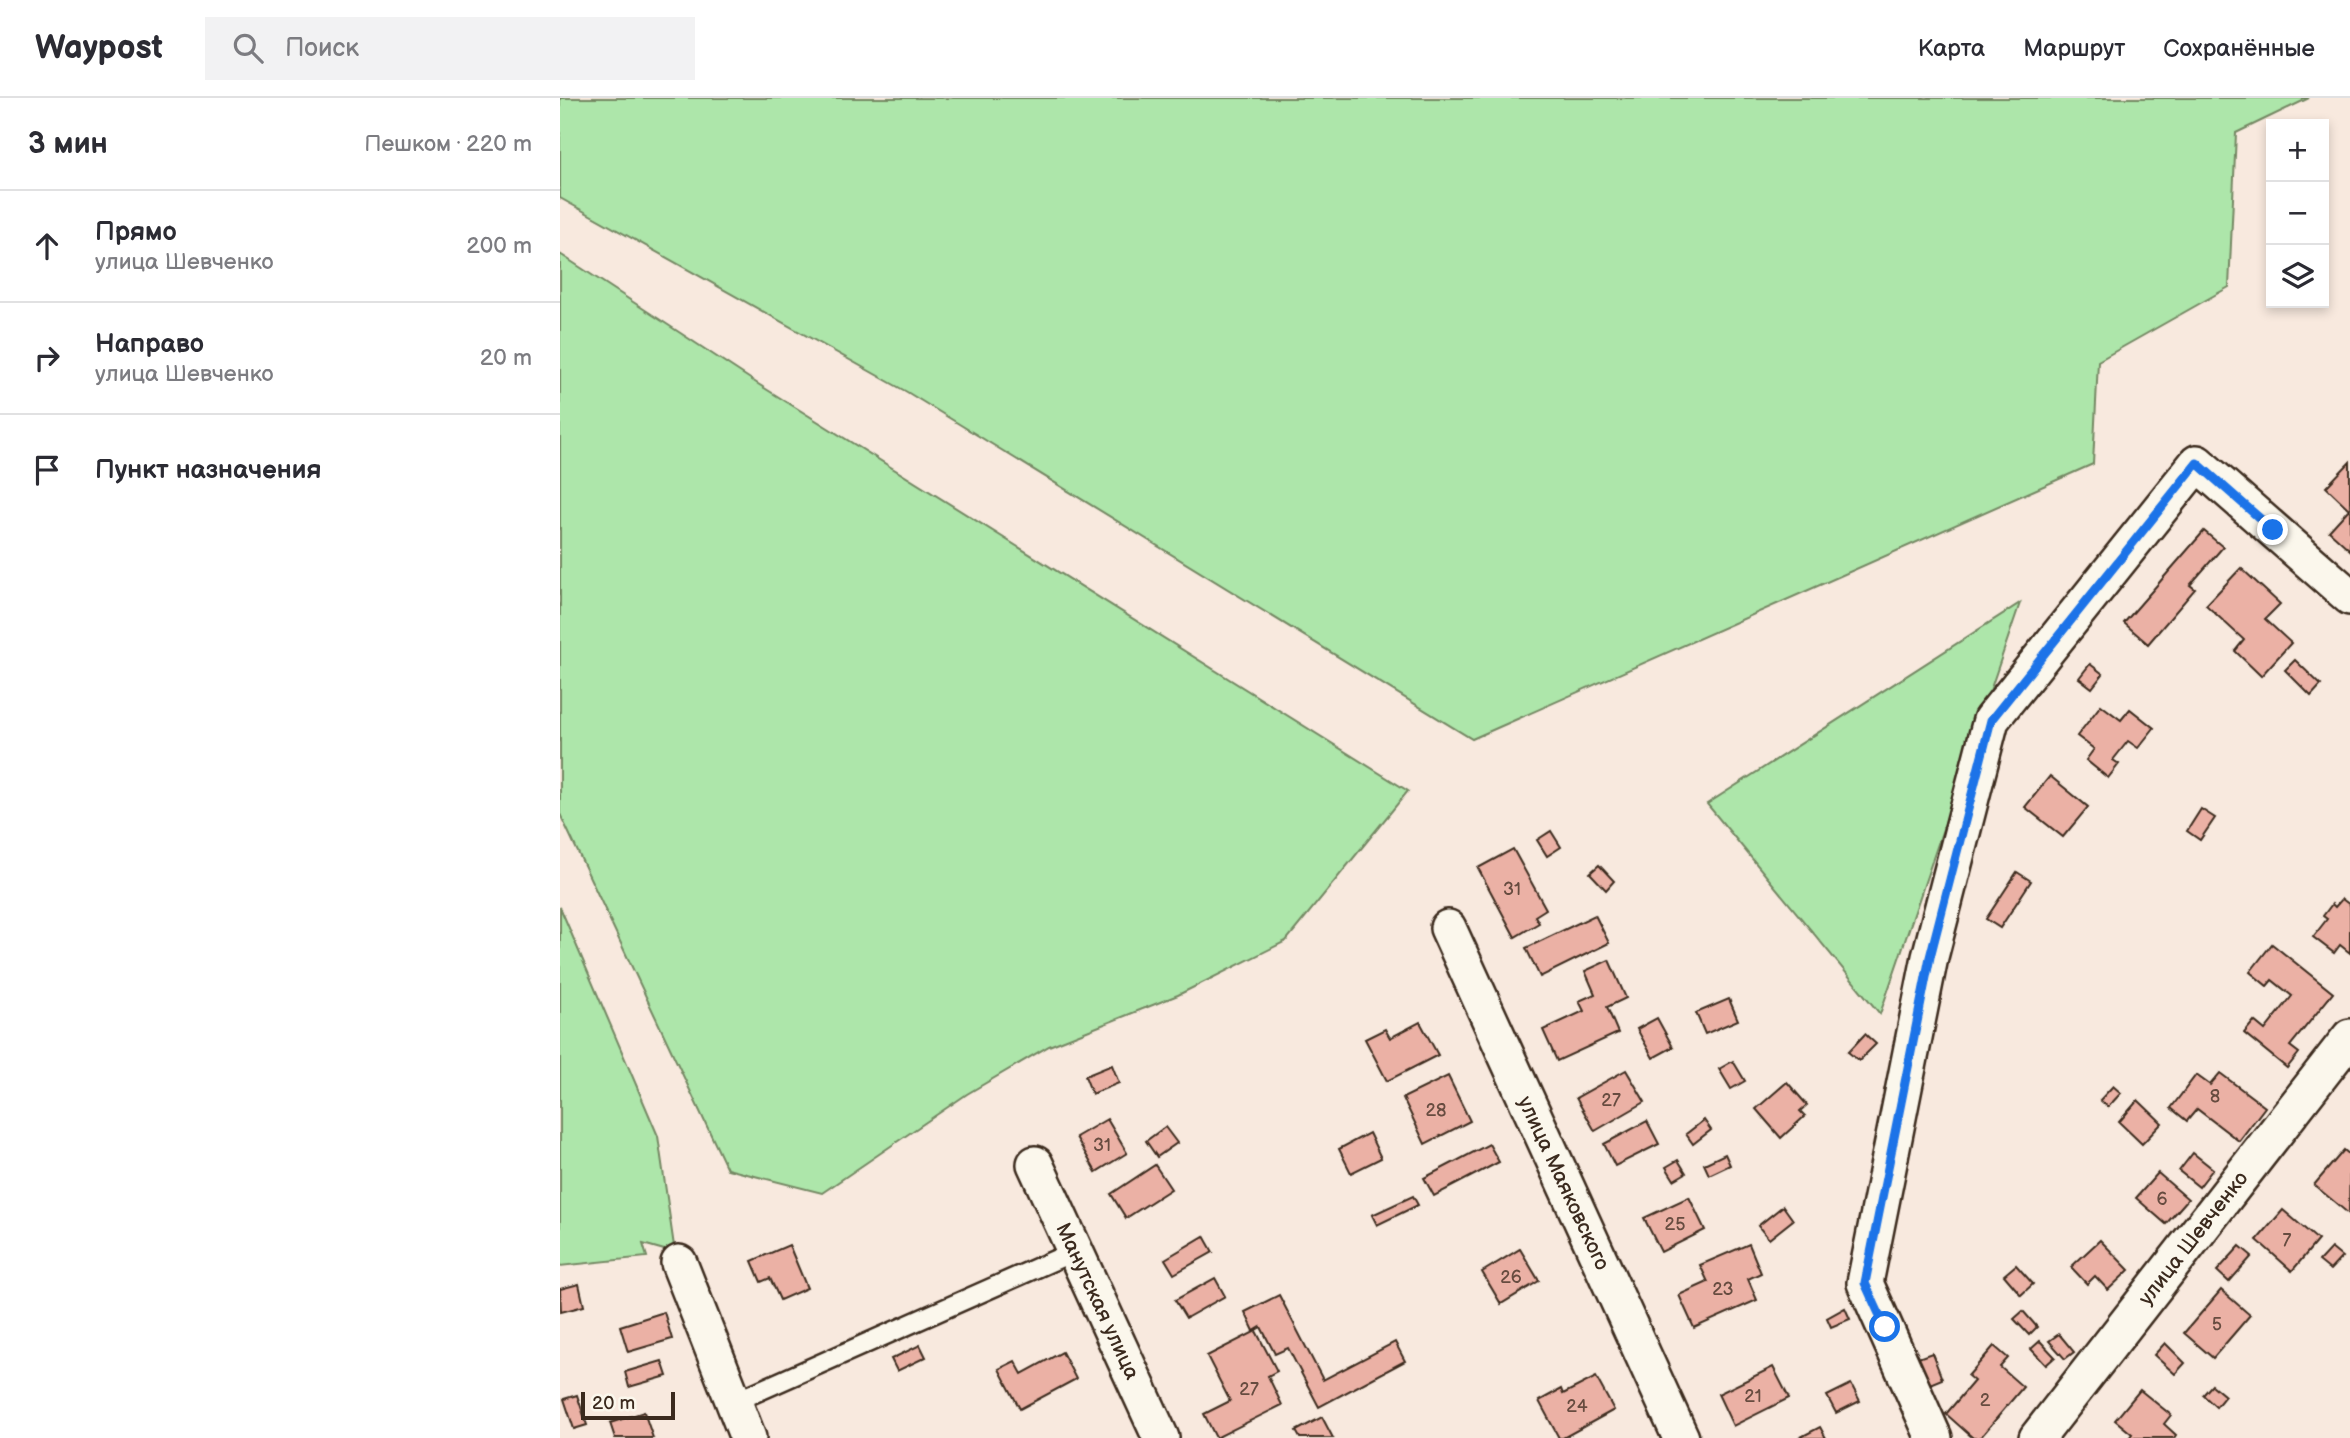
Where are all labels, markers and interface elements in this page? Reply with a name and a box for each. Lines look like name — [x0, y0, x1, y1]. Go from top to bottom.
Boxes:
search box — [205, 17, 695, 80]
text: Waypost — [35, 28, 163, 68]
icon: search — [229, 29, 267, 67]
text: Поиск — [285, 33, 359, 64]
text: Карта — [1918, 34, 1985, 63]
text: Маршрут — [2023, 34, 2125, 63]
text: Сохранённые — [2163, 34, 2315, 63]
map controls — [2266, 119, 2329, 308]
button: + — [2266, 119, 2329, 182]
text: 3 мин — [28, 126, 108, 162]
text: Пешком · 220 m — [364, 130, 532, 158]
button: − — [2266, 182, 2329, 245]
text: Прямо — [95, 217, 177, 248]
icon: ahead — [28, 227, 66, 265]
text: 200 m — [466, 232, 532, 260]
button: layers — [2266, 245, 2329, 308]
text: улица Шевченко — [95, 248, 274, 276]
text: Направо — [95, 329, 204, 360]
icon: right — [28, 339, 66, 377]
text: 20 m — [480, 344, 532, 372]
text: улица Шевченко — [95, 360, 274, 388]
icon: arrive — [28, 451, 66, 489]
text: Пункт назначения — [95, 455, 321, 486]
route end — [2257, 514, 2288, 545]
house number: 31 — [1503, 879, 1521, 900]
house number: 8 — [2210, 1086, 2220, 1107]
house number: 27 — [1601, 1090, 1621, 1111]
street label: улица Маяковского — [1512, 1092, 1615, 1274]
house number: 28 — [1425, 1100, 1447, 1121]
house number: 31 — [1093, 1135, 1111, 1156]
street label: улица Шевченко — [2133, 1166, 2253, 1310]
house number: 6 — [2157, 1189, 2168, 1210]
house number: 25 — [1665, 1214, 1685, 1235]
street label: Манутская улица — [1050, 1219, 1145, 1384]
house number: 7 — [2283, 1230, 2292, 1251]
house number: 26 — [1500, 1267, 1522, 1288]
house number: 23 — [1712, 1279, 1734, 1300]
route start — [1869, 1311, 1900, 1342]
house number: 5 — [2212, 1314, 2222, 1335]
house number: 27 — [1239, 1379, 1259, 1400]
house number: 21 — [1744, 1386, 1762, 1407]
scale bar — [581, 1389, 676, 1421]
house number: 2 — [1980, 1390, 1991, 1411]
text: 20 m — [592, 1392, 635, 1415]
house number: 24 — [1566, 1396, 1588, 1417]

